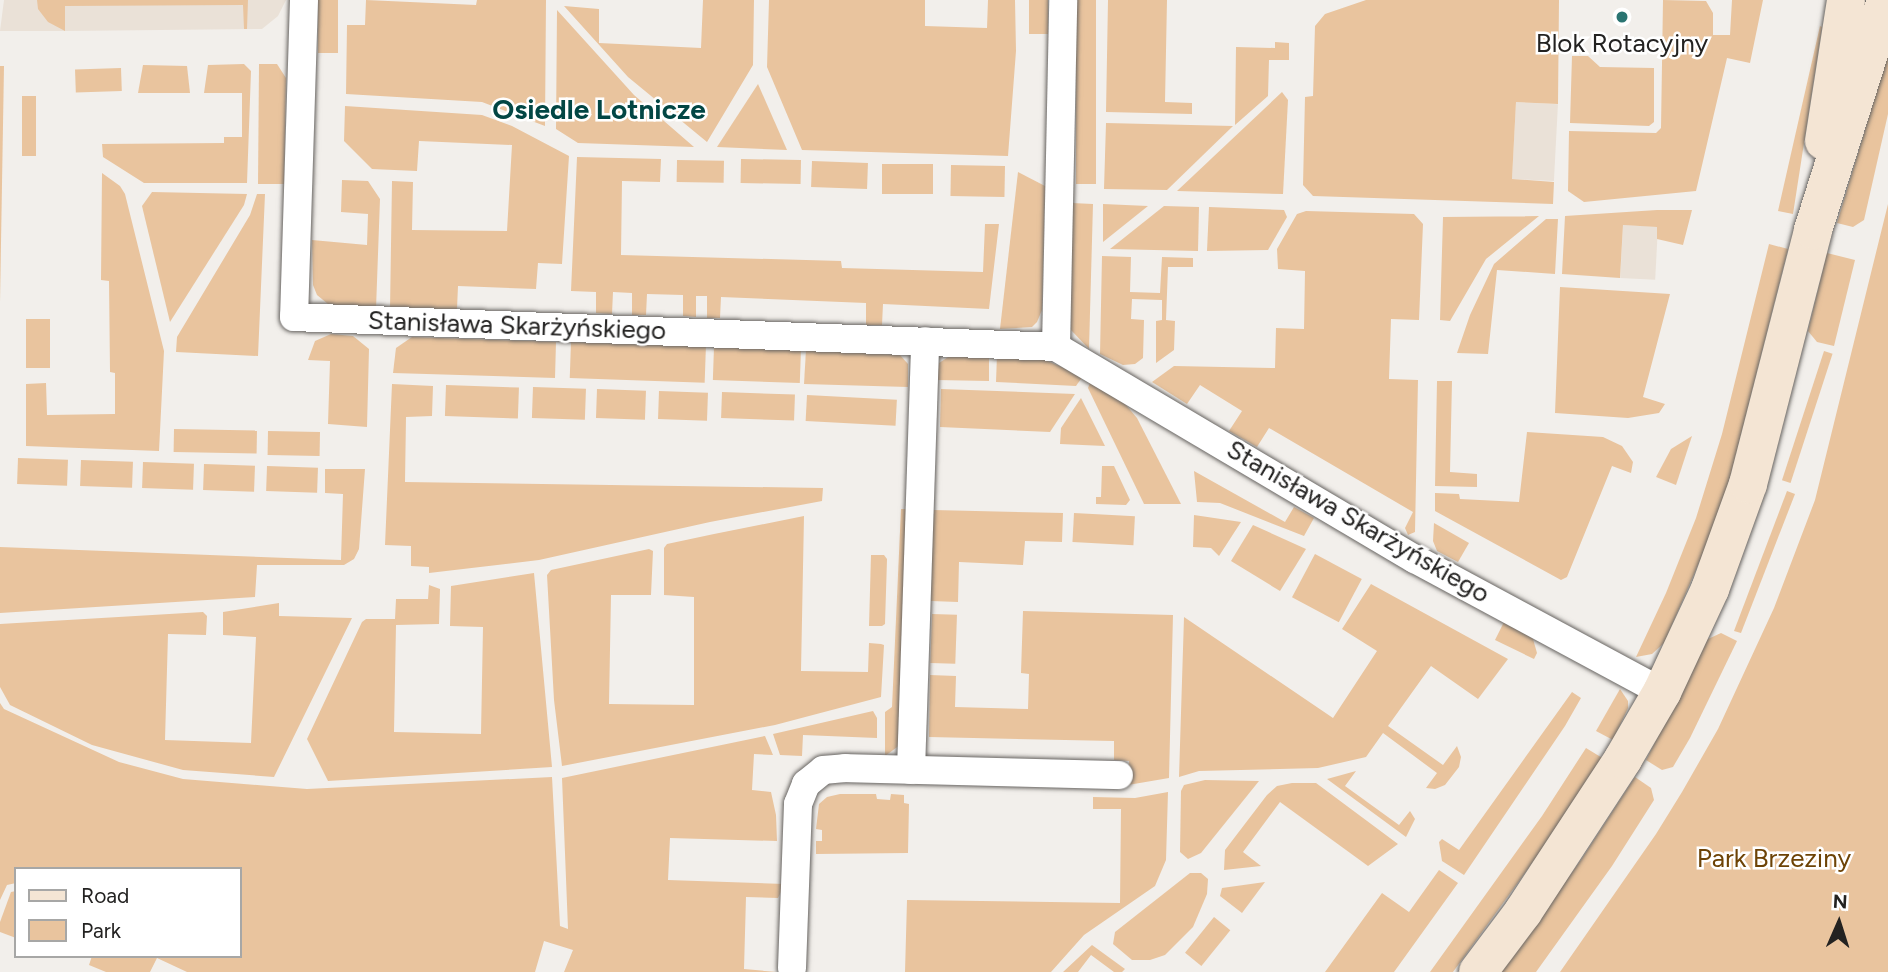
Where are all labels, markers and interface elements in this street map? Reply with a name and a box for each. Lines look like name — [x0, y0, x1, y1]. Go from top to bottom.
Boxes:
marker: Blok Rotacyjny — [1614, 9, 1630, 25]
place label: Blok Rotacyjny — [1536, 28, 1708, 60]
district label: Osiedle Lotnicze — [492, 92, 706, 126]
street label: Stanisława Skarżyńskiego — [367, 305, 667, 347]
street label: Stanisława Skarżyńskiego — [1221, 434, 1495, 610]
park label: Park Brzeziny — [1697, 843, 1851, 875]
legend — [14, 867, 242, 958]
text: Road — [81, 883, 129, 908]
north arrow — [1804, 888, 1874, 958]
text: N — [1832, 890, 1848, 913]
text: Park — [81, 918, 121, 943]

